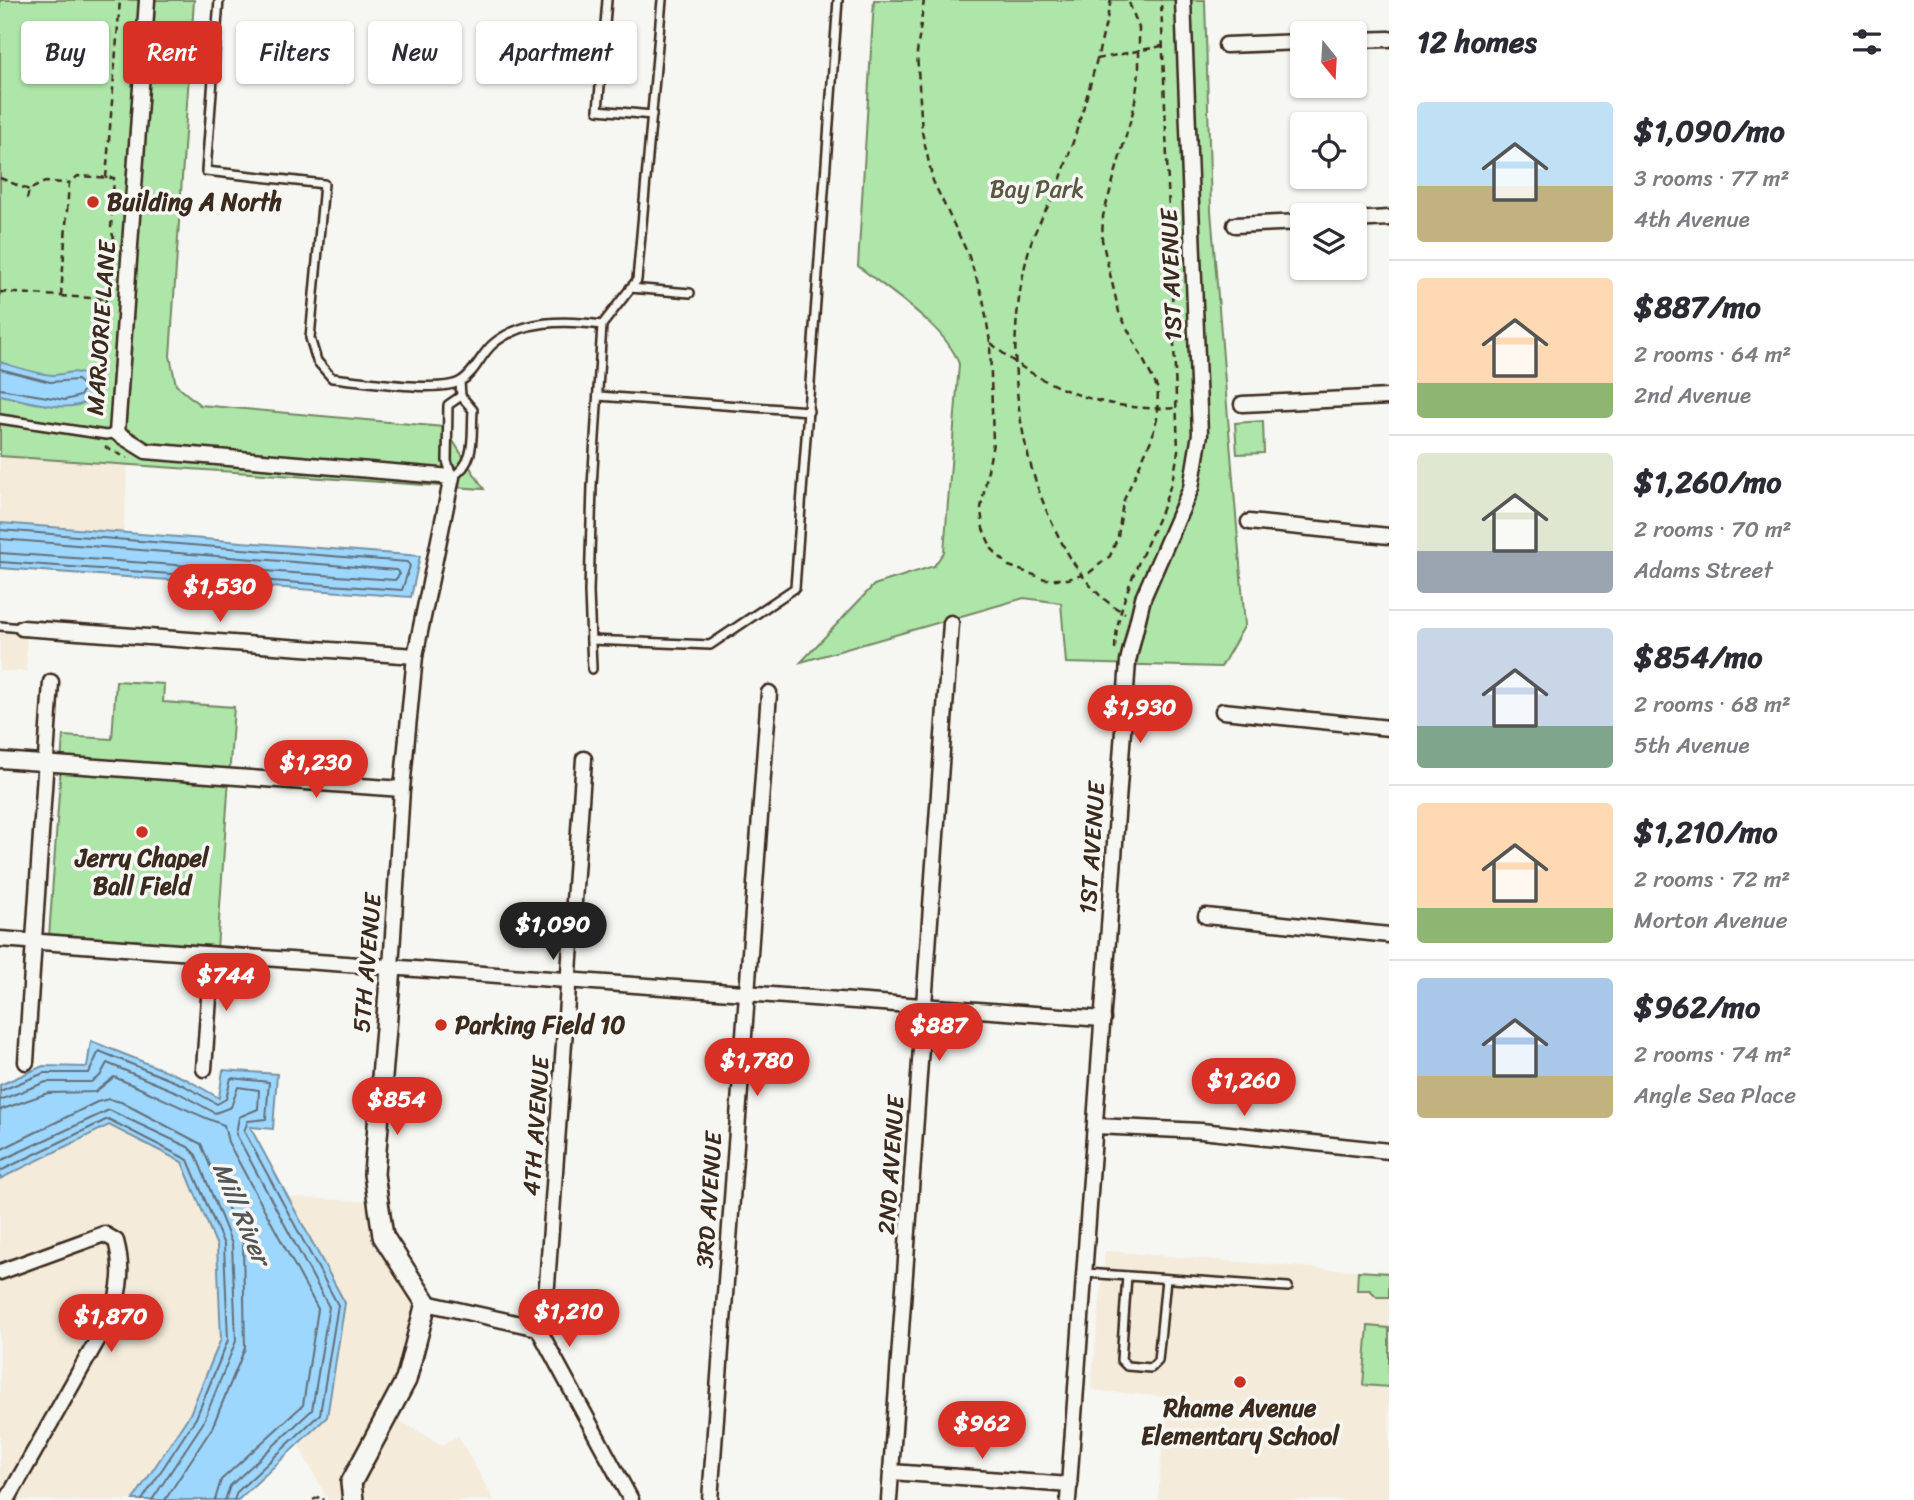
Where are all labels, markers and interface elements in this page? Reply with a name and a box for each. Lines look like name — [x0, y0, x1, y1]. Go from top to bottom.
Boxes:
text: 12 homes — [1417, 15, 1537, 69]
chip: Buy — [21, 21, 109, 84]
chip: Rent — [123, 21, 222, 84]
chip: Filters — [236, 21, 354, 84]
chip: New — [368, 21, 462, 84]
chip: Apartment — [476, 21, 637, 84]
north arrow — [1290, 21, 1367, 98]
map controls — [1290, 21, 1367, 280]
icon: filters — [1848, 23, 1886, 61]
text: $1,090/mo — [1634, 104, 1785, 158]
button: locate — [1290, 112, 1367, 189]
icon: home — [1473, 130, 1557, 214]
text: 3 rooms · 77 m² — [1634, 158, 1790, 199]
park label: Bay Park — [990, 168, 1084, 210]
place label: Building A North — [107, 181, 282, 223]
marker: Building A North — [85, 194, 101, 210]
text: 4th Avenue — [1634, 199, 1750, 240]
button: layers — [1290, 203, 1367, 280]
street label: 1ST AVENUE — [1148, 206, 1194, 342]
street label: MARJORIE LANE — [74, 238, 128, 417]
text: $887/mo — [1634, 280, 1761, 334]
icon: home — [1473, 306, 1557, 390]
text: 2 rooms · 64 m² — [1634, 334, 1791, 375]
text: 2nd Avenue — [1634, 375, 1751, 416]
text: $1,260/mo — [1634, 455, 1782, 509]
icon: home — [1473, 481, 1557, 565]
text: 2 rooms · 70 m² — [1634, 509, 1792, 550]
text: Adams Street — [1634, 550, 1773, 591]
pin: $1,530 — [163, 564, 277, 624]
text: $1,530 — [184, 566, 256, 607]
text: $854/mo — [1634, 630, 1763, 684]
icon: home — [1473, 656, 1557, 740]
text: 2 rooms · 68 m² — [1634, 684, 1791, 725]
pin: $1,930 — [1083, 686, 1197, 745]
text: $1,930 — [1104, 687, 1176, 728]
text: 5th Avenue — [1634, 725, 1750, 766]
pin: $1,230 — [259, 740, 373, 800]
text: $1,230 — [280, 742, 352, 783]
street label: 1ST AVENUE — [1066, 779, 1118, 916]
text: $1,210/mo — [1634, 805, 1777, 859]
marker: Jerry Chapel Ball Field — [134, 824, 150, 840]
icon: home — [1473, 831, 1557, 915]
place label: Jerry Chapel Ball Field — [73, 837, 210, 907]
text: 2 rooms · 72 m² — [1634, 859, 1790, 900]
street label: 5TH AVENUE — [340, 890, 394, 1034]
text: Morton Avenue — [1634, 900, 1788, 941]
pin: $1,090 — [496, 902, 610, 962]
text: $1,090 — [516, 904, 590, 945]
pin: $744 — [185, 954, 267, 1013]
text: $744 — [197, 955, 255, 996]
text: $962/mo — [1634, 980, 1760, 1034]
place label: Parking Field 10 — [455, 1004, 625, 1046]
pin: $887 — [898, 1004, 980, 1063]
text: $887 — [911, 1005, 967, 1046]
icon: home — [1473, 1006, 1557, 1090]
marker: Parking Field 10 — [433, 1017, 449, 1033]
text: 2 rooms · 74 m² — [1634, 1034, 1791, 1075]
pin: $1,780 — [700, 1038, 814, 1098]
text: $1,780 — [720, 1040, 794, 1081]
street label: 4TH AVENUE — [510, 1053, 562, 1197]
pin: $1,260 — [1187, 1058, 1301, 1118]
text: $1,260 — [1208, 1060, 1280, 1101]
text: Angle Sea Place — [1634, 1075, 1796, 1116]
pin: $854 — [356, 1078, 438, 1137]
text: $854 — [368, 1079, 426, 1120]
street label: 2ND AVENUE — [865, 1092, 917, 1236]
street label: 3RD AVENUE — [683, 1129, 735, 1270]
water label: Mill River — [200, 1154, 286, 1276]
pin: $1,210 — [512, 1290, 626, 1349]
text: $1,210 — [534, 1291, 604, 1332]
pin: $1,870 — [54, 1294, 168, 1354]
text: $1,870 — [74, 1296, 148, 1337]
marker: Rhame Avenue Elementary School — [1232, 1374, 1248, 1390]
place label: Rhame Avenue Elementary School — [1141, 1387, 1340, 1457]
pin: $962 — [941, 1402, 1023, 1461]
text: $962 — [954, 1403, 1010, 1444]

